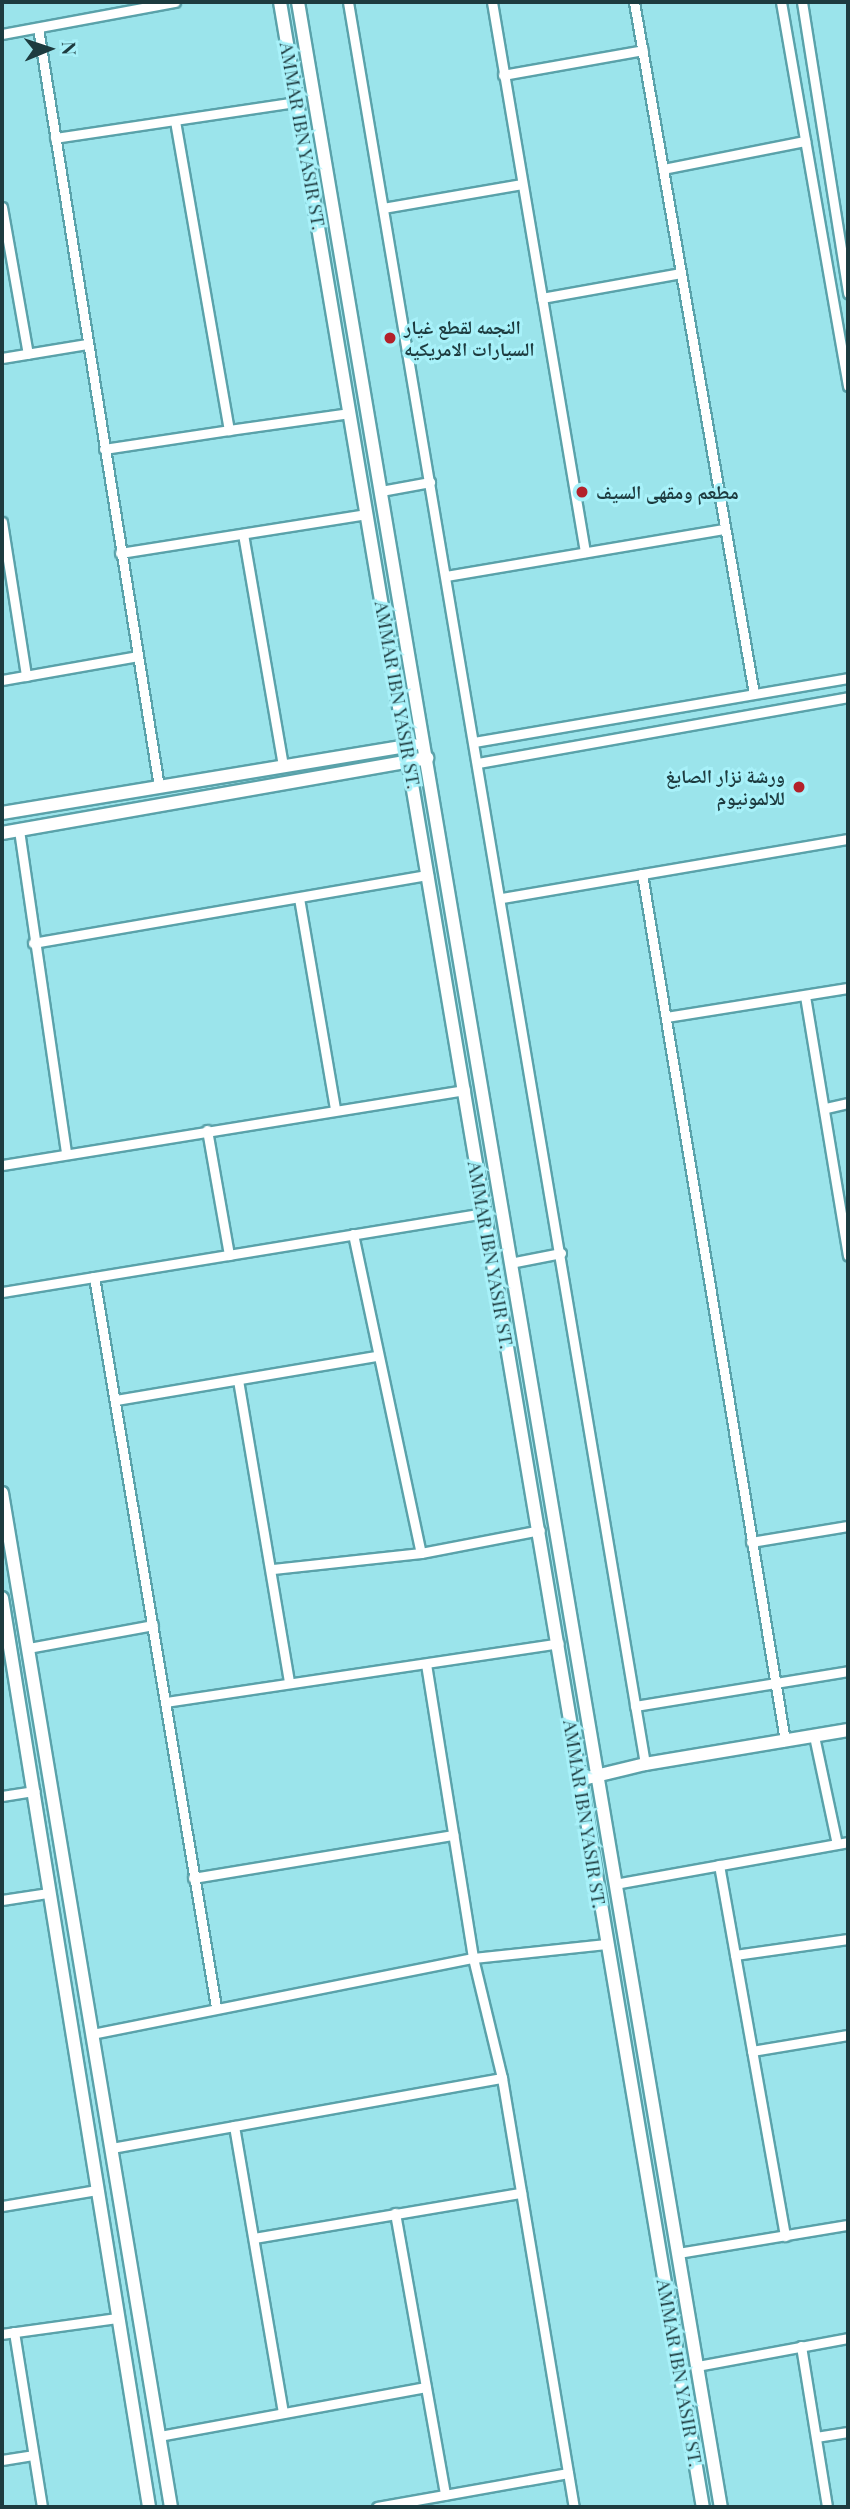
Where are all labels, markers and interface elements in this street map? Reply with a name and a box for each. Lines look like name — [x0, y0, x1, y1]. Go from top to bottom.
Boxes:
north arrow — [14, 14, 84, 84]
street label: AMMAR IBN YASIR ST. — [275, 40, 331, 232]
text: N — [57, 41, 83, 56]
place label: النجمه لقطع غيار السيارات الامريكيه — [404, 316, 535, 360]
marker: النجمه لقطع غيار السيارات الامريكيه — [382, 330, 398, 346]
place label: مطعم ومقهى السيف — [596, 481, 739, 503]
marker: مطعم ومقهى السيف — [574, 484, 590, 500]
street label: AMMAR IBN YASIR ST. — [370, 599, 426, 791]
place label: ورشة نزار الصايغ للالمونيوم — [665, 765, 785, 809]
marker: ورشة نزار الصايغ للالمونيوم — [791, 779, 807, 795]
street label: AMMAR IBN YASIR ST. — [463, 1159, 519, 1351]
street label: AMMAR IBN YASIR ST. — [559, 1718, 611, 1910]
street label: AMMAR IBN YASIR ST. — [652, 2277, 708, 2469]

